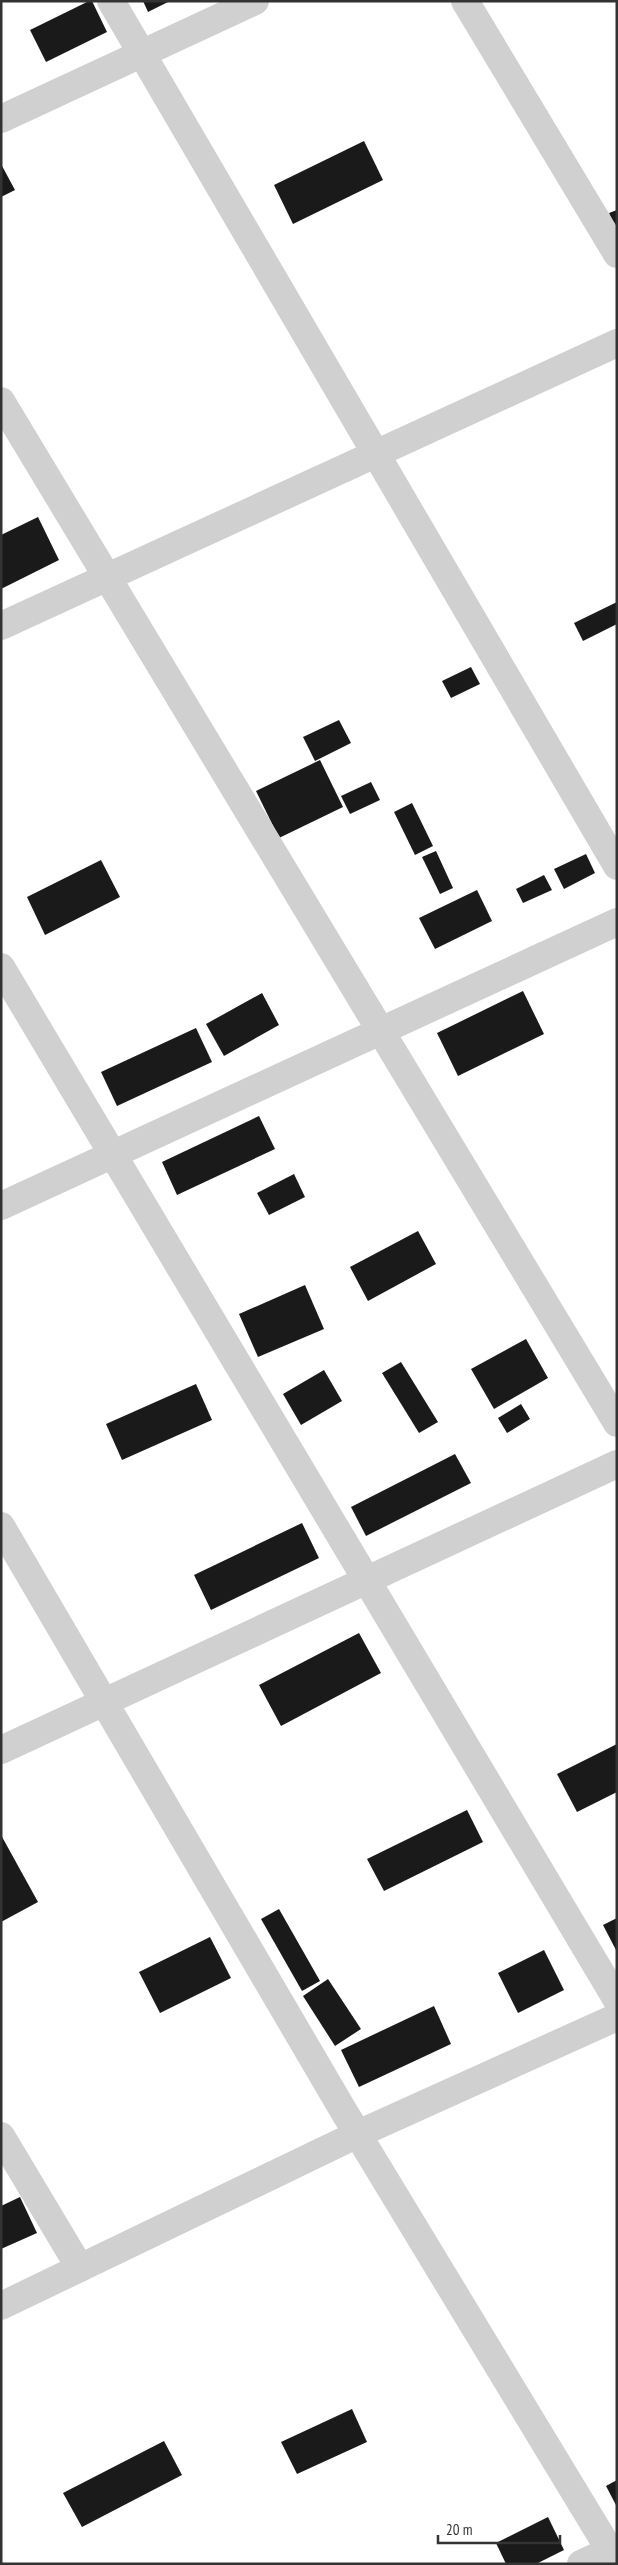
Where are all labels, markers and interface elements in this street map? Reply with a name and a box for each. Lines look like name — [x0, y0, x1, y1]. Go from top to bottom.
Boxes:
scale bar — [438, 2512, 560, 2544]
text: 20 m — [446, 2520, 472, 2539]

